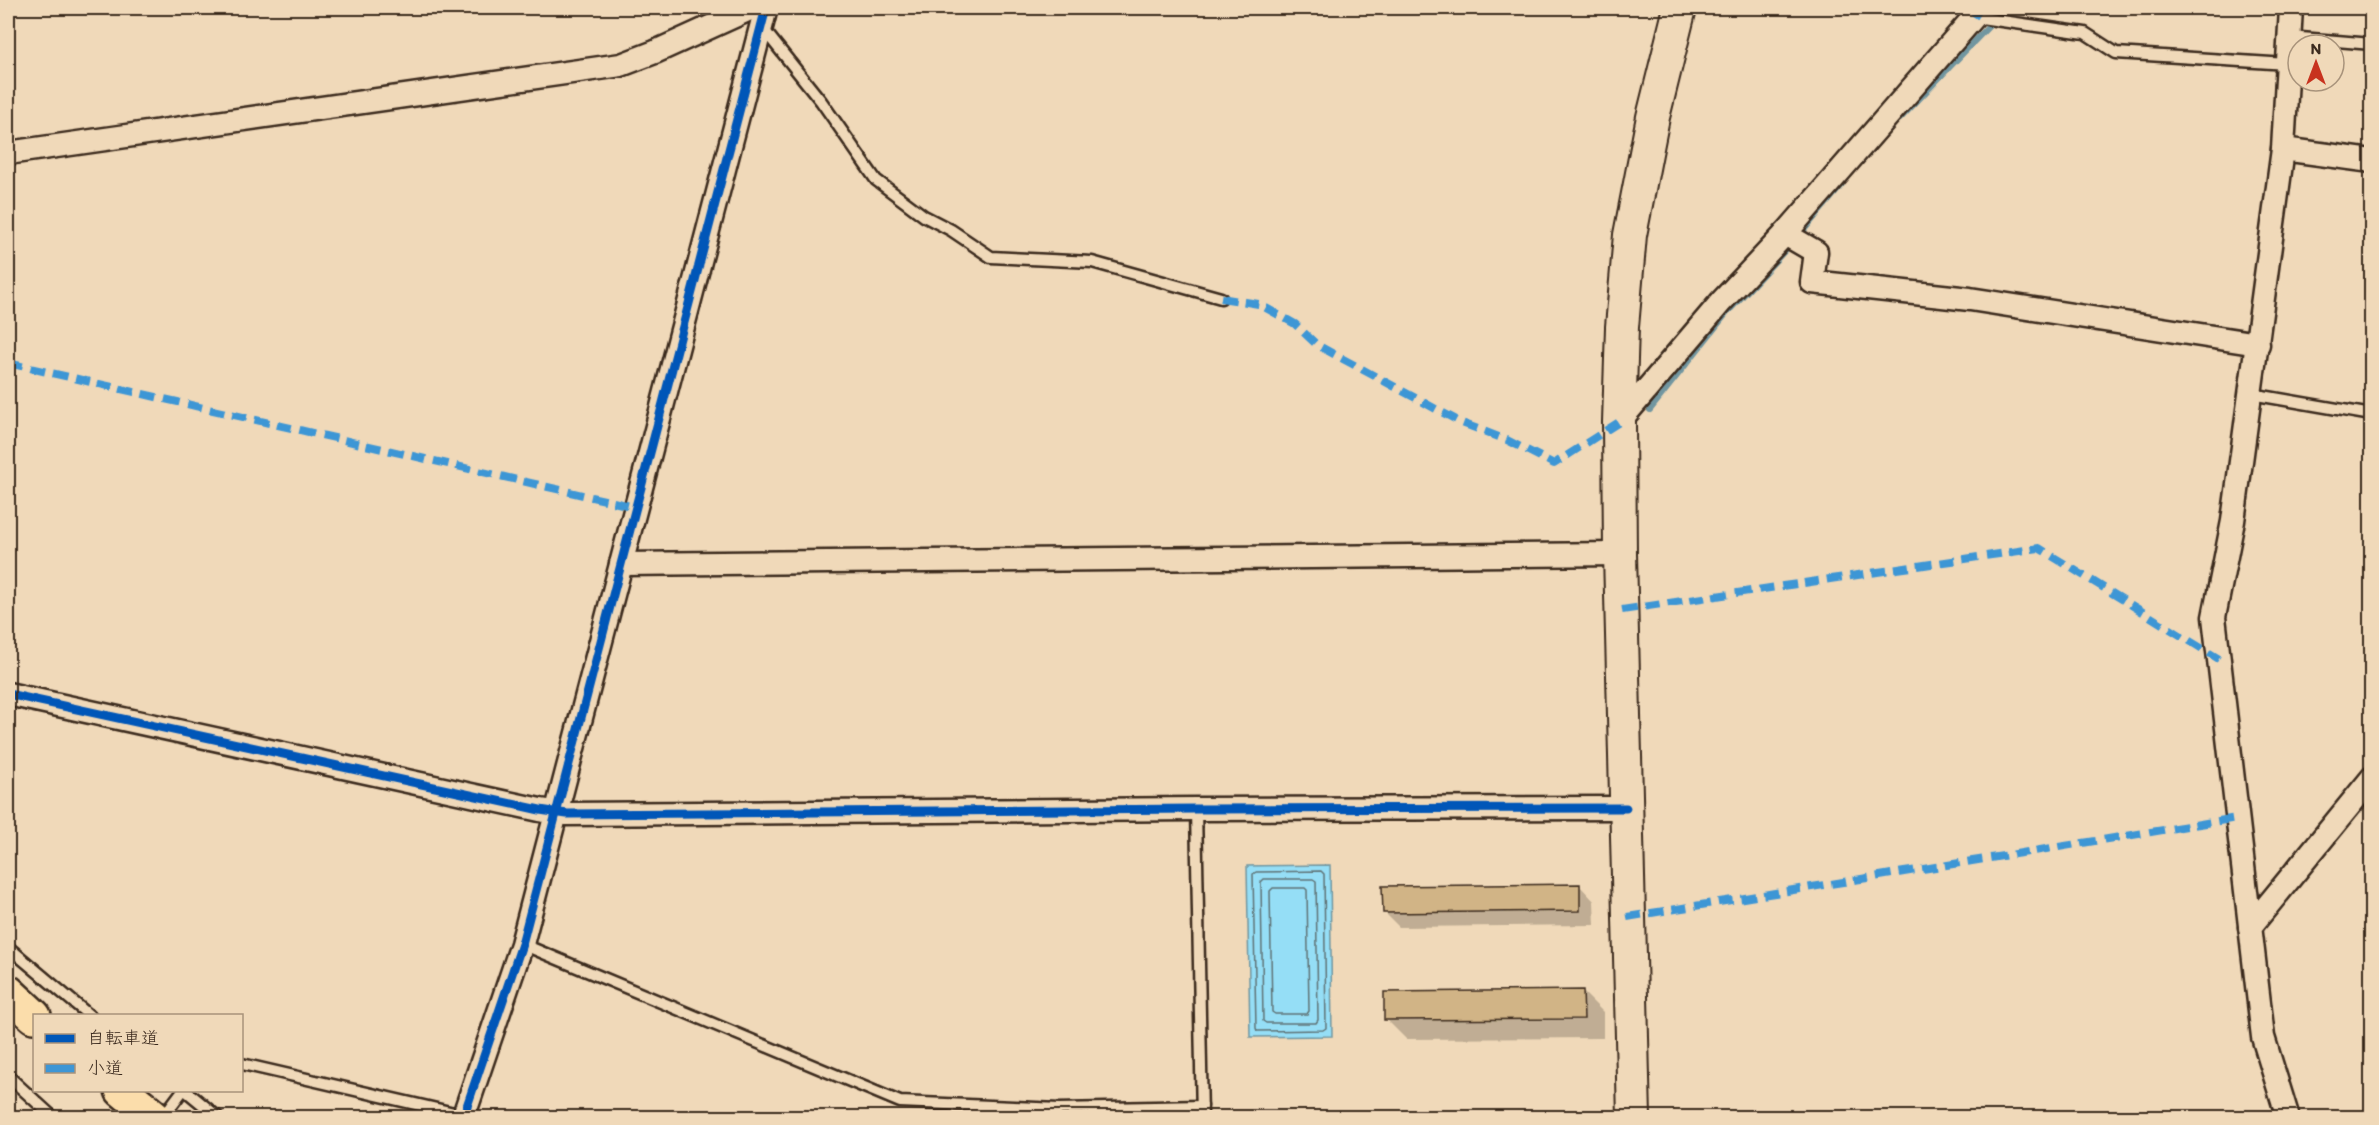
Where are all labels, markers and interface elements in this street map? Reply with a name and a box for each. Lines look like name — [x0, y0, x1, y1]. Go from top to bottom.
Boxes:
north arrow — [2286, 33, 2346, 93]
text: N — [2311, 39, 2321, 58]
legend — [33, 1014, 243, 1092]
text: 自転車道 — [87, 1027, 159, 1049]
text: 小道 — [87, 1057, 123, 1079]

